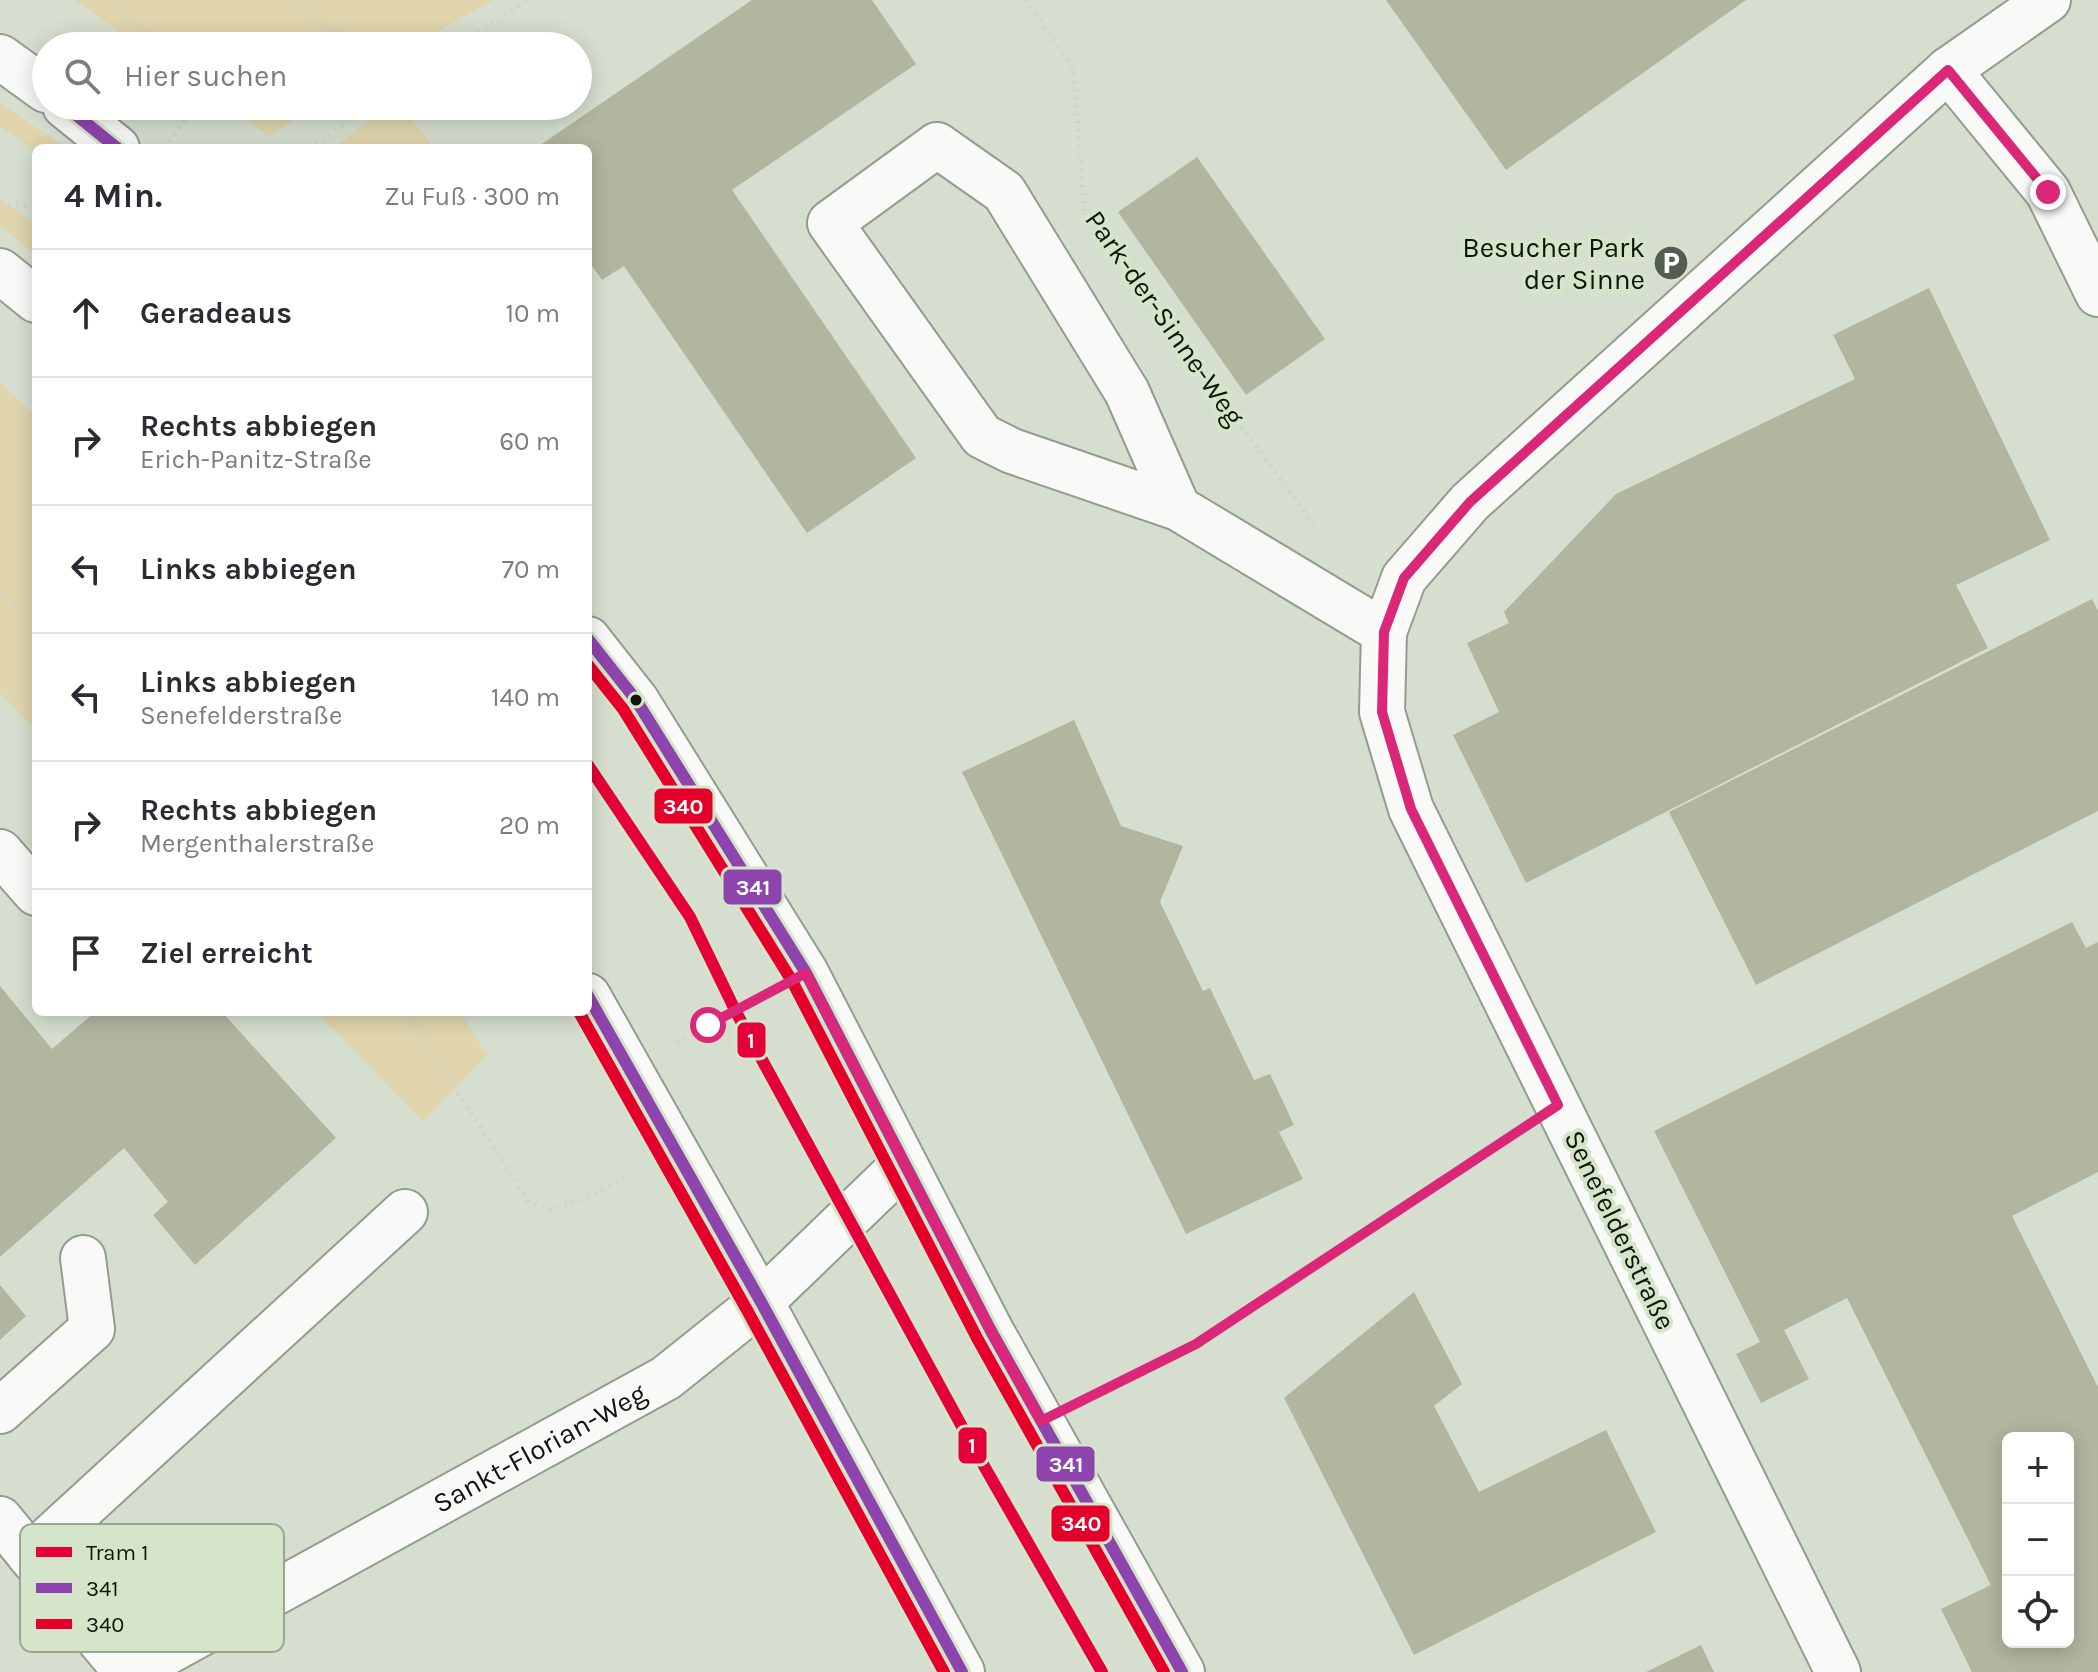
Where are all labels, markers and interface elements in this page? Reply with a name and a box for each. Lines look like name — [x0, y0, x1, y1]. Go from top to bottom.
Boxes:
search box — [32, 32, 592, 120]
icon: search — [60, 54, 104, 98]
text: Hier suchen — [124, 58, 287, 94]
route end — [2030, 174, 2066, 210]
text: 4 Min. — [64, 176, 162, 216]
text: Zu Fuß · 300 m — [384, 181, 560, 212]
street label: Park-der-Sinne-Weg — [1078, 204, 1252, 432]
place label: Besucher Park der Sinne — [1462, 231, 1645, 296]
parking icon: Besucher Park der Sinne — [1652, 244, 1690, 282]
icon: ahead — [64, 291, 108, 335]
text: Geradeaus — [140, 295, 292, 331]
text: 10 m — [505, 298, 560, 329]
text: Rechts abbiegen — [140, 408, 377, 444]
icon: right — [64, 419, 108, 463]
text: 60 m — [499, 426, 560, 457]
text: Erich-Panitz-Straße — [140, 444, 372, 475]
icon: left — [64, 547, 108, 591]
text: Links abbiegen — [140, 551, 357, 587]
text: 70 m — [502, 554, 560, 585]
text: Links abbiegen — [140, 664, 357, 700]
icon: left — [64, 675, 108, 719]
text: 140 m — [491, 682, 560, 713]
unlabelled marker — [628, 692, 644, 708]
text: Senefelderstraße — [140, 700, 342, 731]
line badge: 340 — [653, 787, 714, 825]
text: Rechts abbiegen — [140, 792, 377, 828]
text: 340 — [663, 794, 703, 820]
icon: right — [64, 803, 108, 847]
text: 20 m — [499, 810, 560, 841]
text: Mergenthalerstraße — [140, 828, 374, 859]
line badge: 341 — [722, 868, 783, 906]
text: 341 — [736, 875, 770, 901]
icon: arrive — [64, 931, 108, 975]
text: Ziel erreicht — [140, 935, 313, 971]
route start — [690, 1007, 726, 1043]
line badge: 1 — [736, 1021, 767, 1059]
text: 1 — [747, 1028, 755, 1054]
street label: Senefelderstraße — [1557, 1125, 1683, 1335]
street label: Sankt-Florian-Weg — [427, 1376, 652, 1519]
line badge: 1 — [957, 1426, 988, 1465]
map controls — [2002, 1432, 2074, 1648]
button: + — [2002, 1432, 2074, 1504]
text: 1 — [968, 1433, 976, 1459]
line badge: 341 — [1035, 1445, 1096, 1483]
text: 341 — [1049, 1452, 1083, 1478]
line badge: 340 — [1050, 1504, 1111, 1543]
button: − — [2002, 1504, 2074, 1576]
text: 340 — [1061, 1511, 1101, 1537]
legend — [20, 1524, 284, 1652]
text: Tram 1 — [86, 1540, 149, 1566]
text: 341 — [86, 1576, 119, 1602]
button: locate — [2002, 1576, 2074, 1648]
text: 340 — [86, 1612, 124, 1638]

